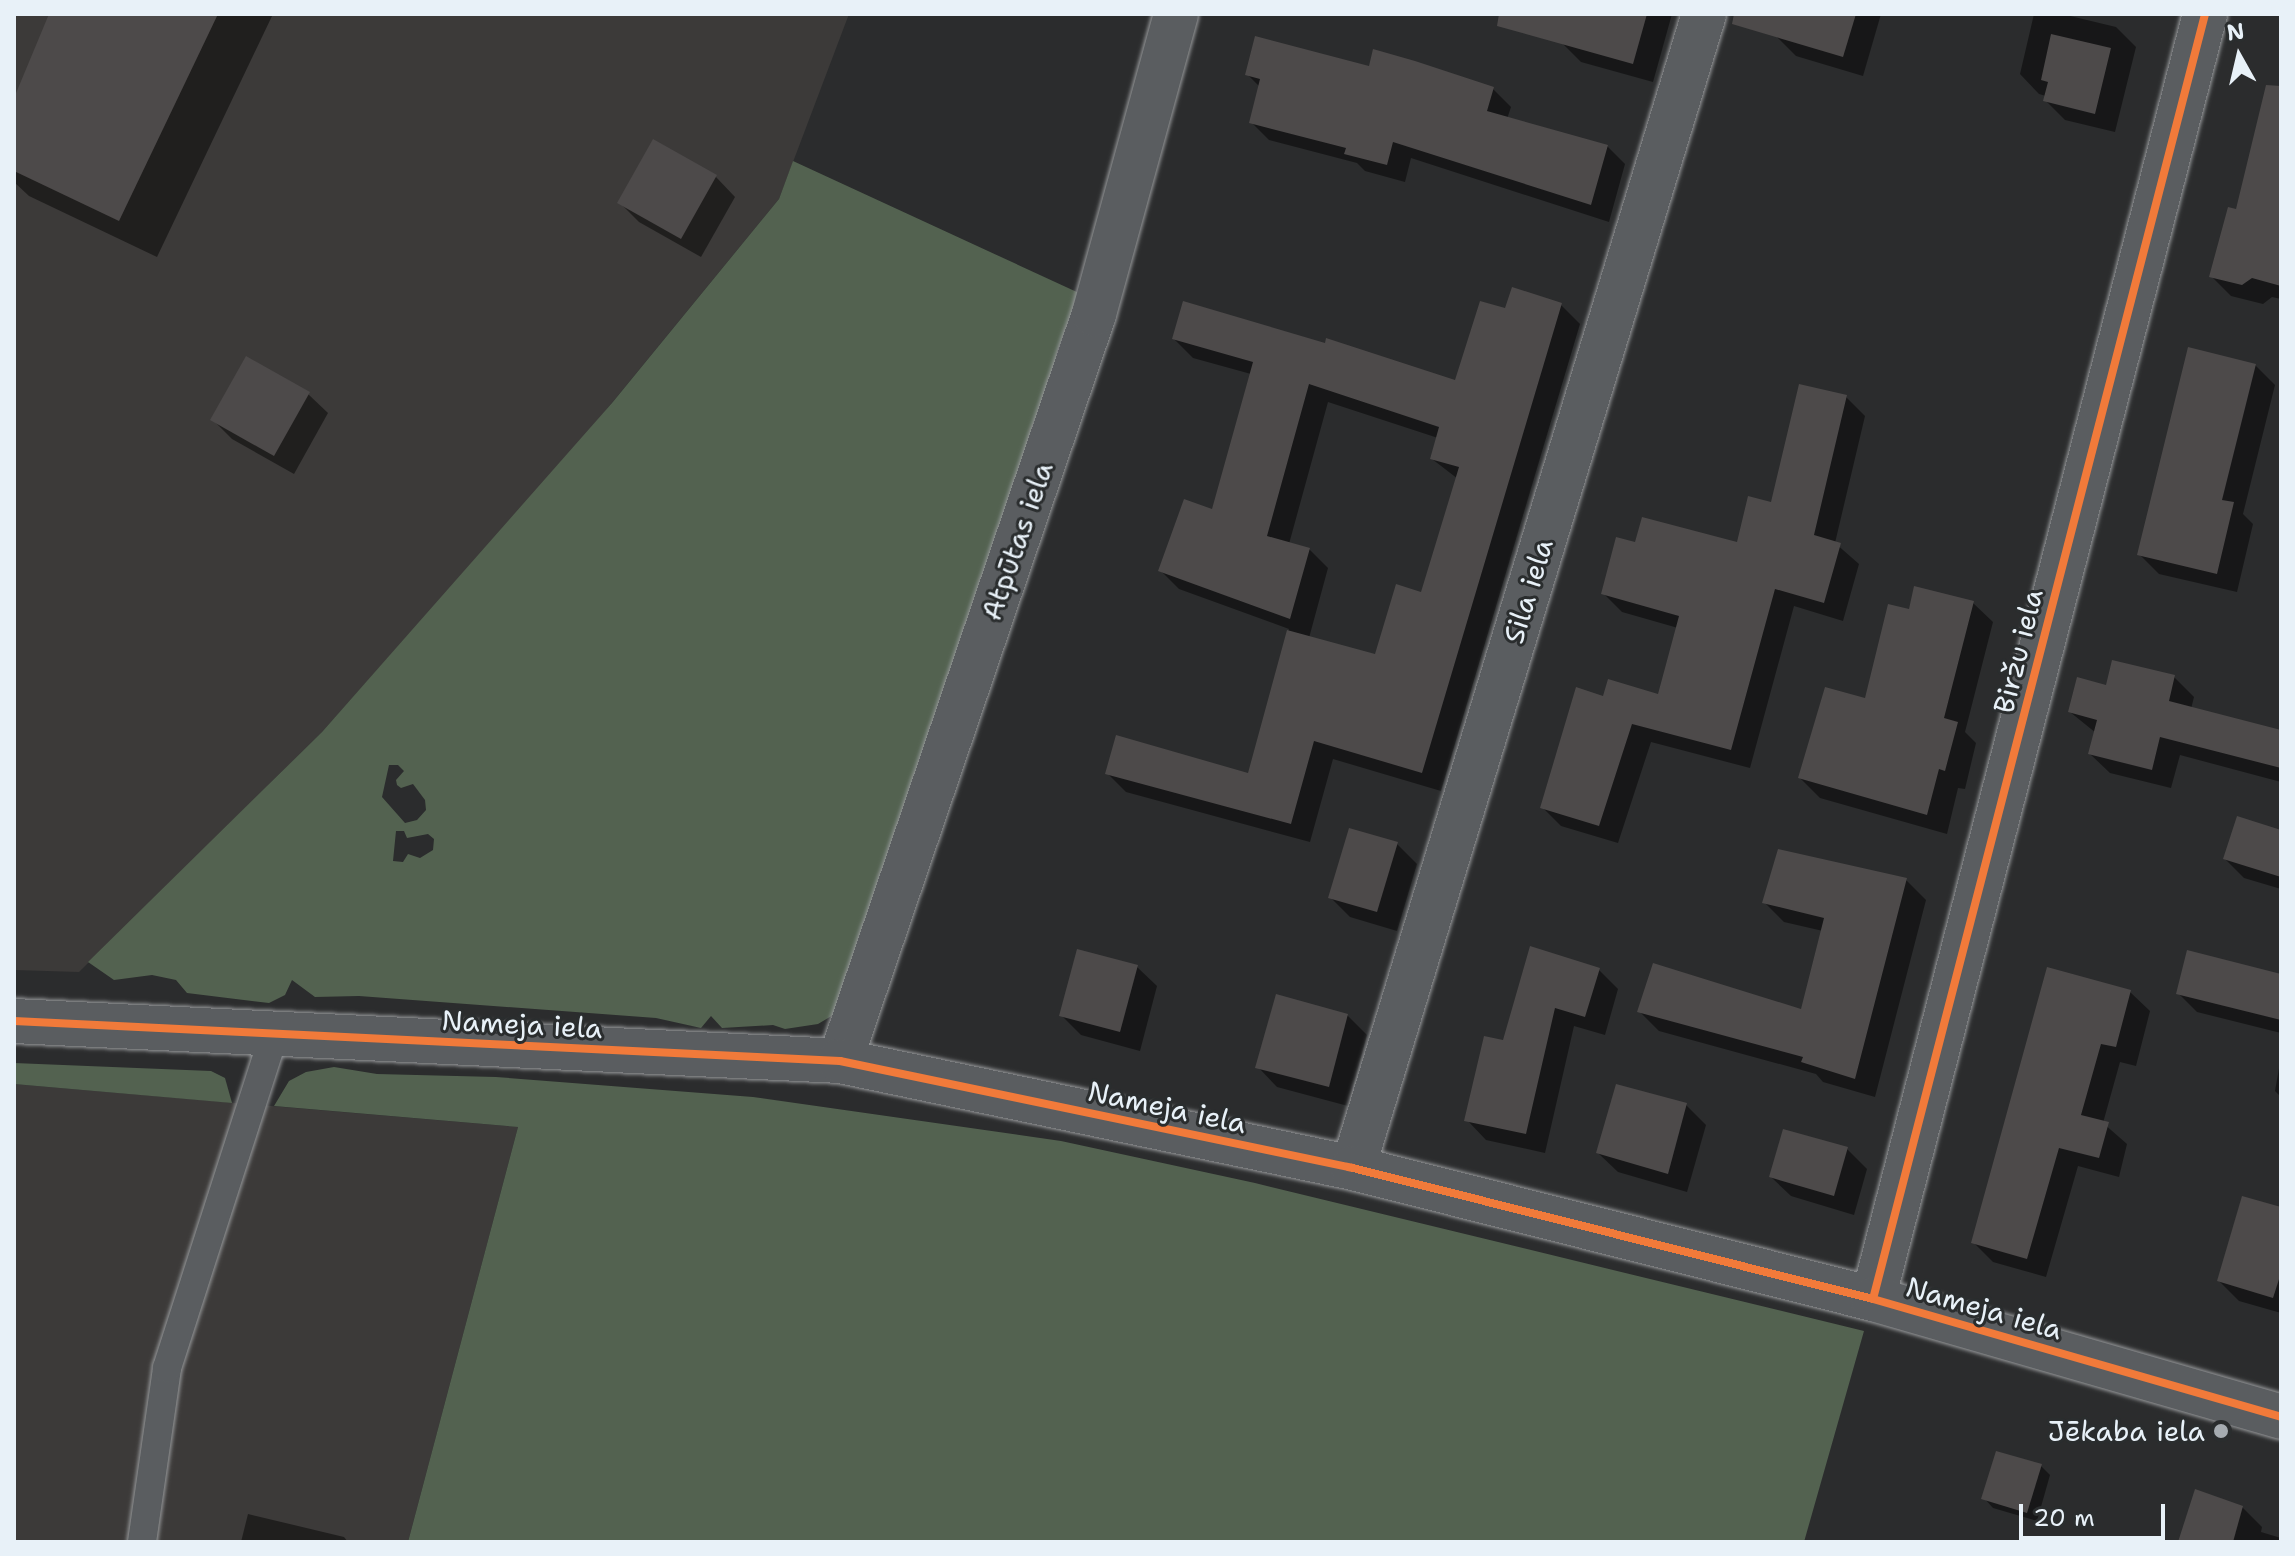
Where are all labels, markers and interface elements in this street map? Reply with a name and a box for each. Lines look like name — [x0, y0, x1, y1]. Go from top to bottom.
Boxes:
north arrow — [2199, 16, 2279, 96]
text: N — [2225, 16, 2246, 47]
street label: Atpūtas iela — [974, 457, 1060, 625]
street label: Sila iela — [1496, 535, 1560, 647]
street label: Biržu iela — [1986, 585, 2050, 717]
street label: Nameja iela — [441, 1003, 603, 1045]
street label: Nameja iela — [1085, 1074, 1249, 1140]
street label: Nameja iela — [1902, 1270, 2066, 1346]
place label: Jēkaba iela — [2048, 1414, 2205, 1448]
marker: Jēkaba iela — [2212, 1422, 2230, 1440]
scale bar — [2023, 1488, 2169, 1538]
text: 20 m — [2033, 1502, 2095, 1534]

